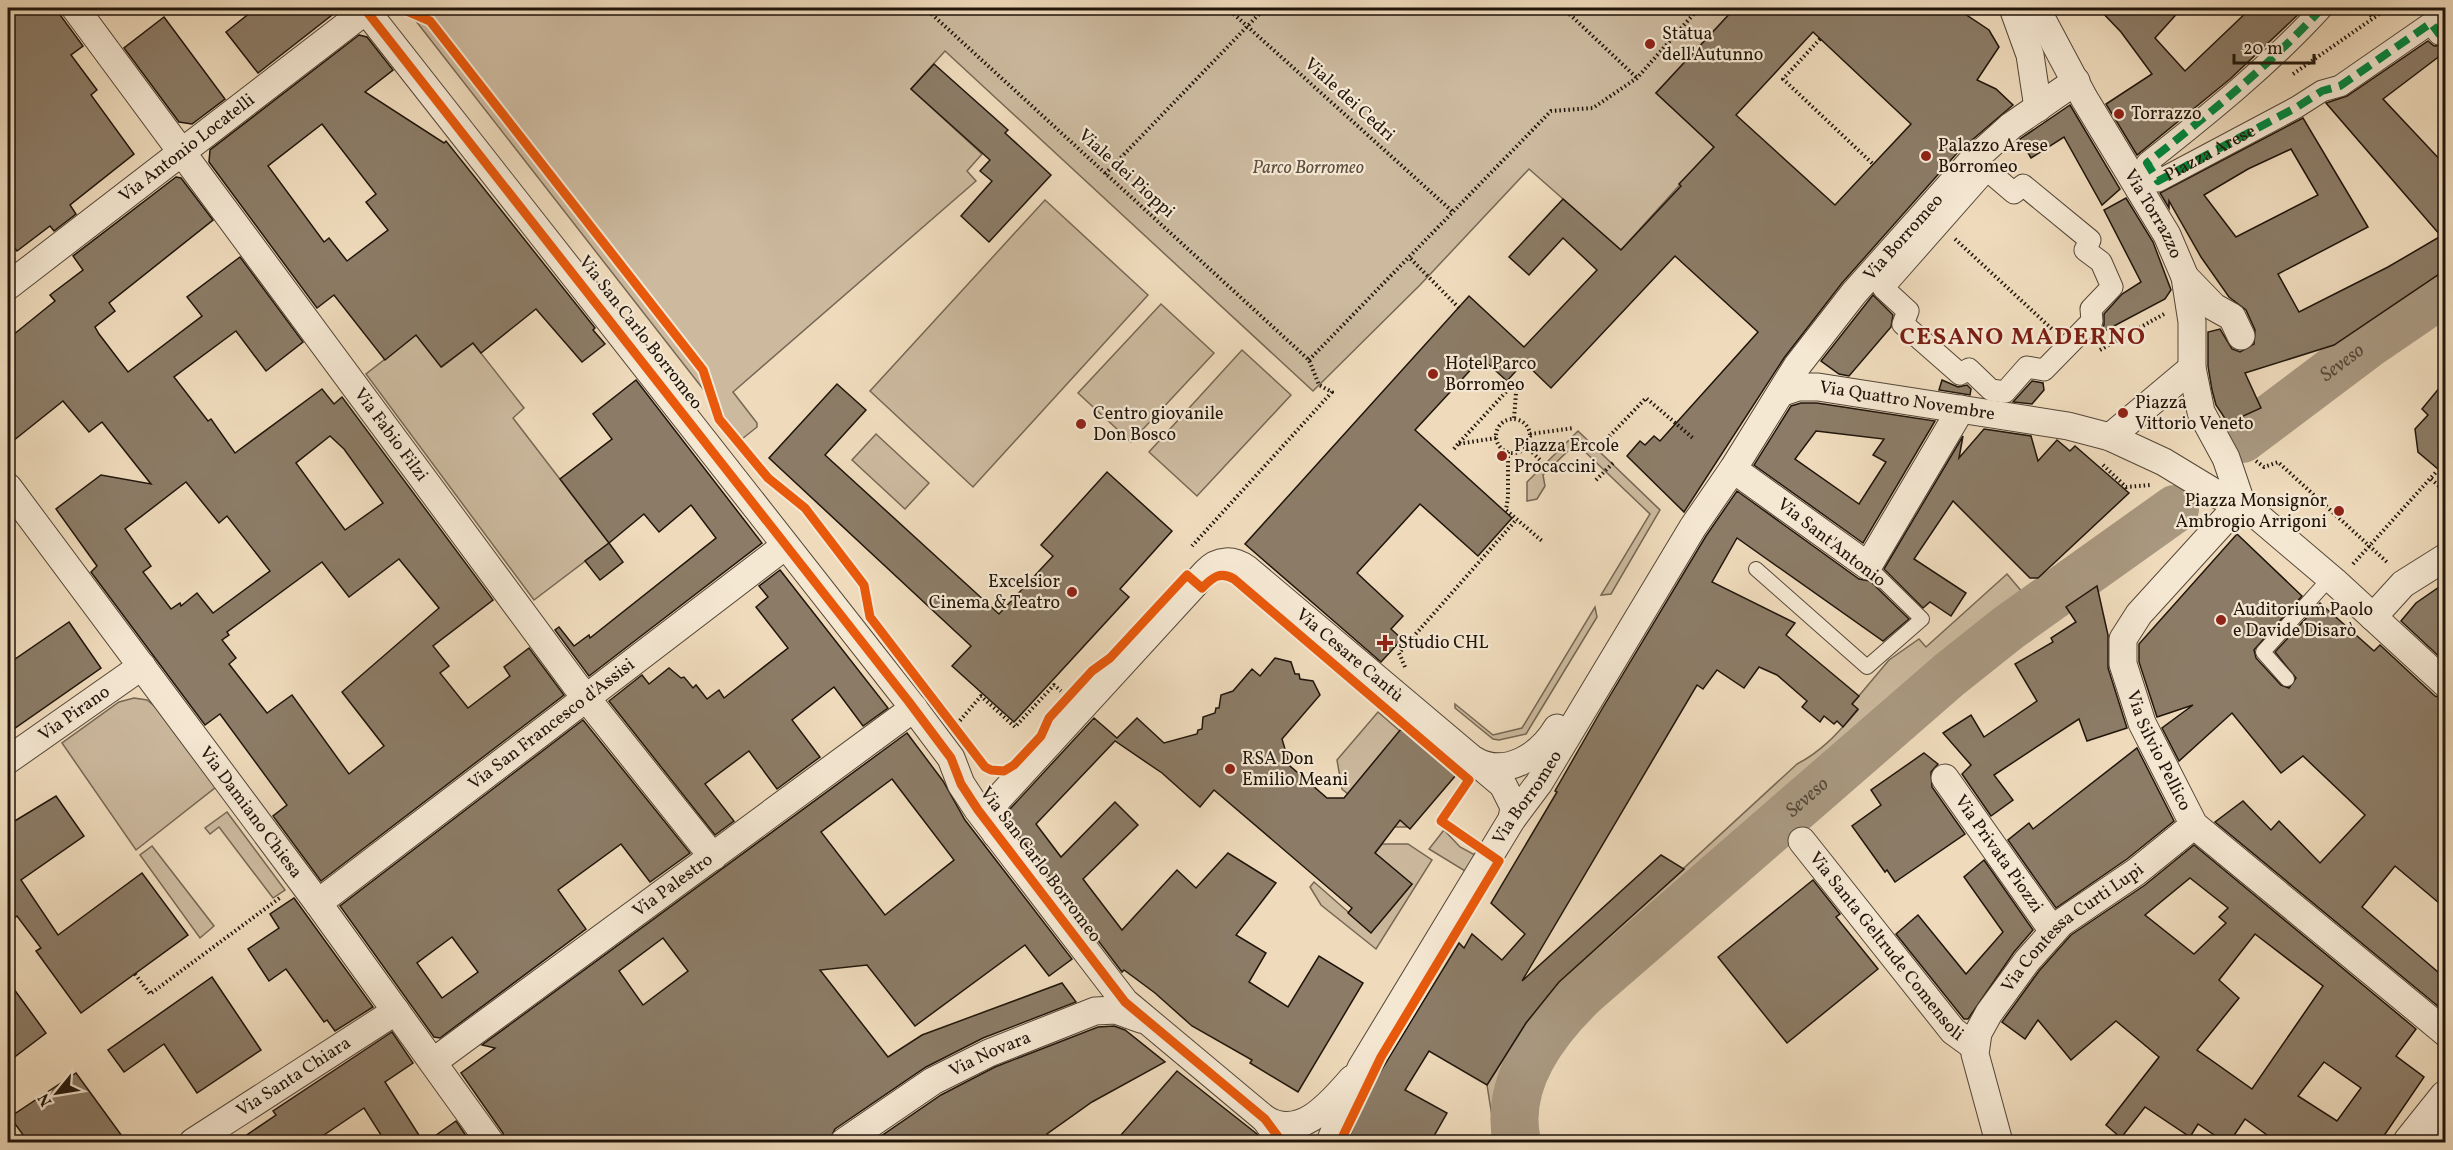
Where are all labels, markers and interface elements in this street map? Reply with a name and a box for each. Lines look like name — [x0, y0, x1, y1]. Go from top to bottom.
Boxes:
place label: Statua dell'Autunno — [1662, 22, 1763, 68]
scale bar — [2234, 27, 2314, 65]
marker: Statua dell'Autunno — [1643, 37, 1657, 51]
text: 20 m — [2243, 37, 2283, 62]
street label: Viale dei Cedri — [1298, 52, 1400, 148]
street label: Via Antonio Locatelli — [114, 88, 260, 208]
place label: Torrazzo — [2131, 102, 2202, 127]
marker: Torrazzo — [2112, 107, 2126, 121]
street label: Piazza Arese — [2160, 119, 2260, 188]
street label: Viale dei Pioppi — [1072, 124, 1180, 224]
place label: Palazzo Arese Borromeo — [1938, 134, 2048, 180]
marker: Palazzo Arese Borromeo — [1919, 149, 1933, 163]
park label: Parco Borromeo — [1252, 156, 1364, 181]
street label: Via Torrazzo — [2117, 164, 2188, 262]
street label: Via Borromeo — [1858, 188, 1949, 286]
street label: Via San Carlo Borromeo — [572, 251, 708, 415]
district label: CESANO MADERNO — [1899, 321, 2147, 355]
water label: Seveso — [2315, 337, 2371, 389]
place label: Hotel Parco Borromeo — [1445, 352, 1536, 398]
marker: Hotel Parco Borromeo — [1426, 367, 1440, 381]
street label: Via Quattro Novembre — [1818, 375, 1997, 427]
street label: Via Fabio Filzi — [348, 383, 434, 487]
place label: Piazza Vittorio Veneto — [2135, 391, 2253, 437]
place label: Centro giovanile Don Bosco — [1093, 402, 1224, 448]
marker: Piazza Vittorio Veneto — [2116, 406, 2130, 420]
marker: Centro giovanile Don Bosco — [1074, 417, 1088, 431]
place label: Piazza Ercole Procaccini — [1514, 434, 1619, 480]
marker: Piazza Ercole Procaccini — [1495, 449, 1509, 463]
place label: Piazza Monsignor Ambrogio Arrigoni — [2176, 489, 2327, 535]
street label: Via Sant'Antonio — [1771, 493, 1891, 593]
marker: Piazza Monsignor Ambrogio Arrigoni — [2332, 504, 2346, 518]
place label: Excelsior Cinema & Teatro — [929, 570, 1060, 616]
marker: Excelsior Cinema & Teatro — [1065, 585, 1079, 599]
place label: Auditorium Paolo e Davide Disarò — [2233, 598, 2373, 644]
street label: Via Cesare Cantù — [1290, 603, 1409, 708]
marker: Auditorium Paolo e Davide Disarò — [2214, 613, 2228, 627]
place label: Studio CHL — [1398, 631, 1489, 656]
marker: Studio CHL — [1376, 634, 1394, 652]
street label: Via San Francesco d'Assisi — [463, 653, 640, 796]
street label: Via Pirano — [33, 680, 115, 747]
street label: Via Silvio Pellico — [2120, 687, 2197, 815]
street label: Via Damiano Chiesa — [193, 741, 308, 884]
street label: Via Borromeo — [1487, 746, 1568, 849]
place label: RSA Don Emilio Meani — [1242, 747, 1348, 793]
marker: RSA Don Emilio Meani — [1223, 762, 1237, 776]
water label: Seveso — [1780, 771, 1835, 825]
street label: Via San Carlo Borromeo — [973, 782, 1107, 948]
street label: Via Privata Piozzi — [1948, 790, 2049, 918]
street label: Via Palestro — [628, 847, 718, 923]
street label: Via Santa Geltrude Comensoli — [1803, 847, 1969, 1047]
street label: Via Contessa Curti Lupi — [1996, 858, 2149, 998]
street label: Via Novara — [945, 1025, 1035, 1083]
street label: Via Santa Chiara — [232, 1031, 356, 1123]
north arrow — [27, 1063, 87, 1123]
text: N — [33, 1089, 58, 1110]

